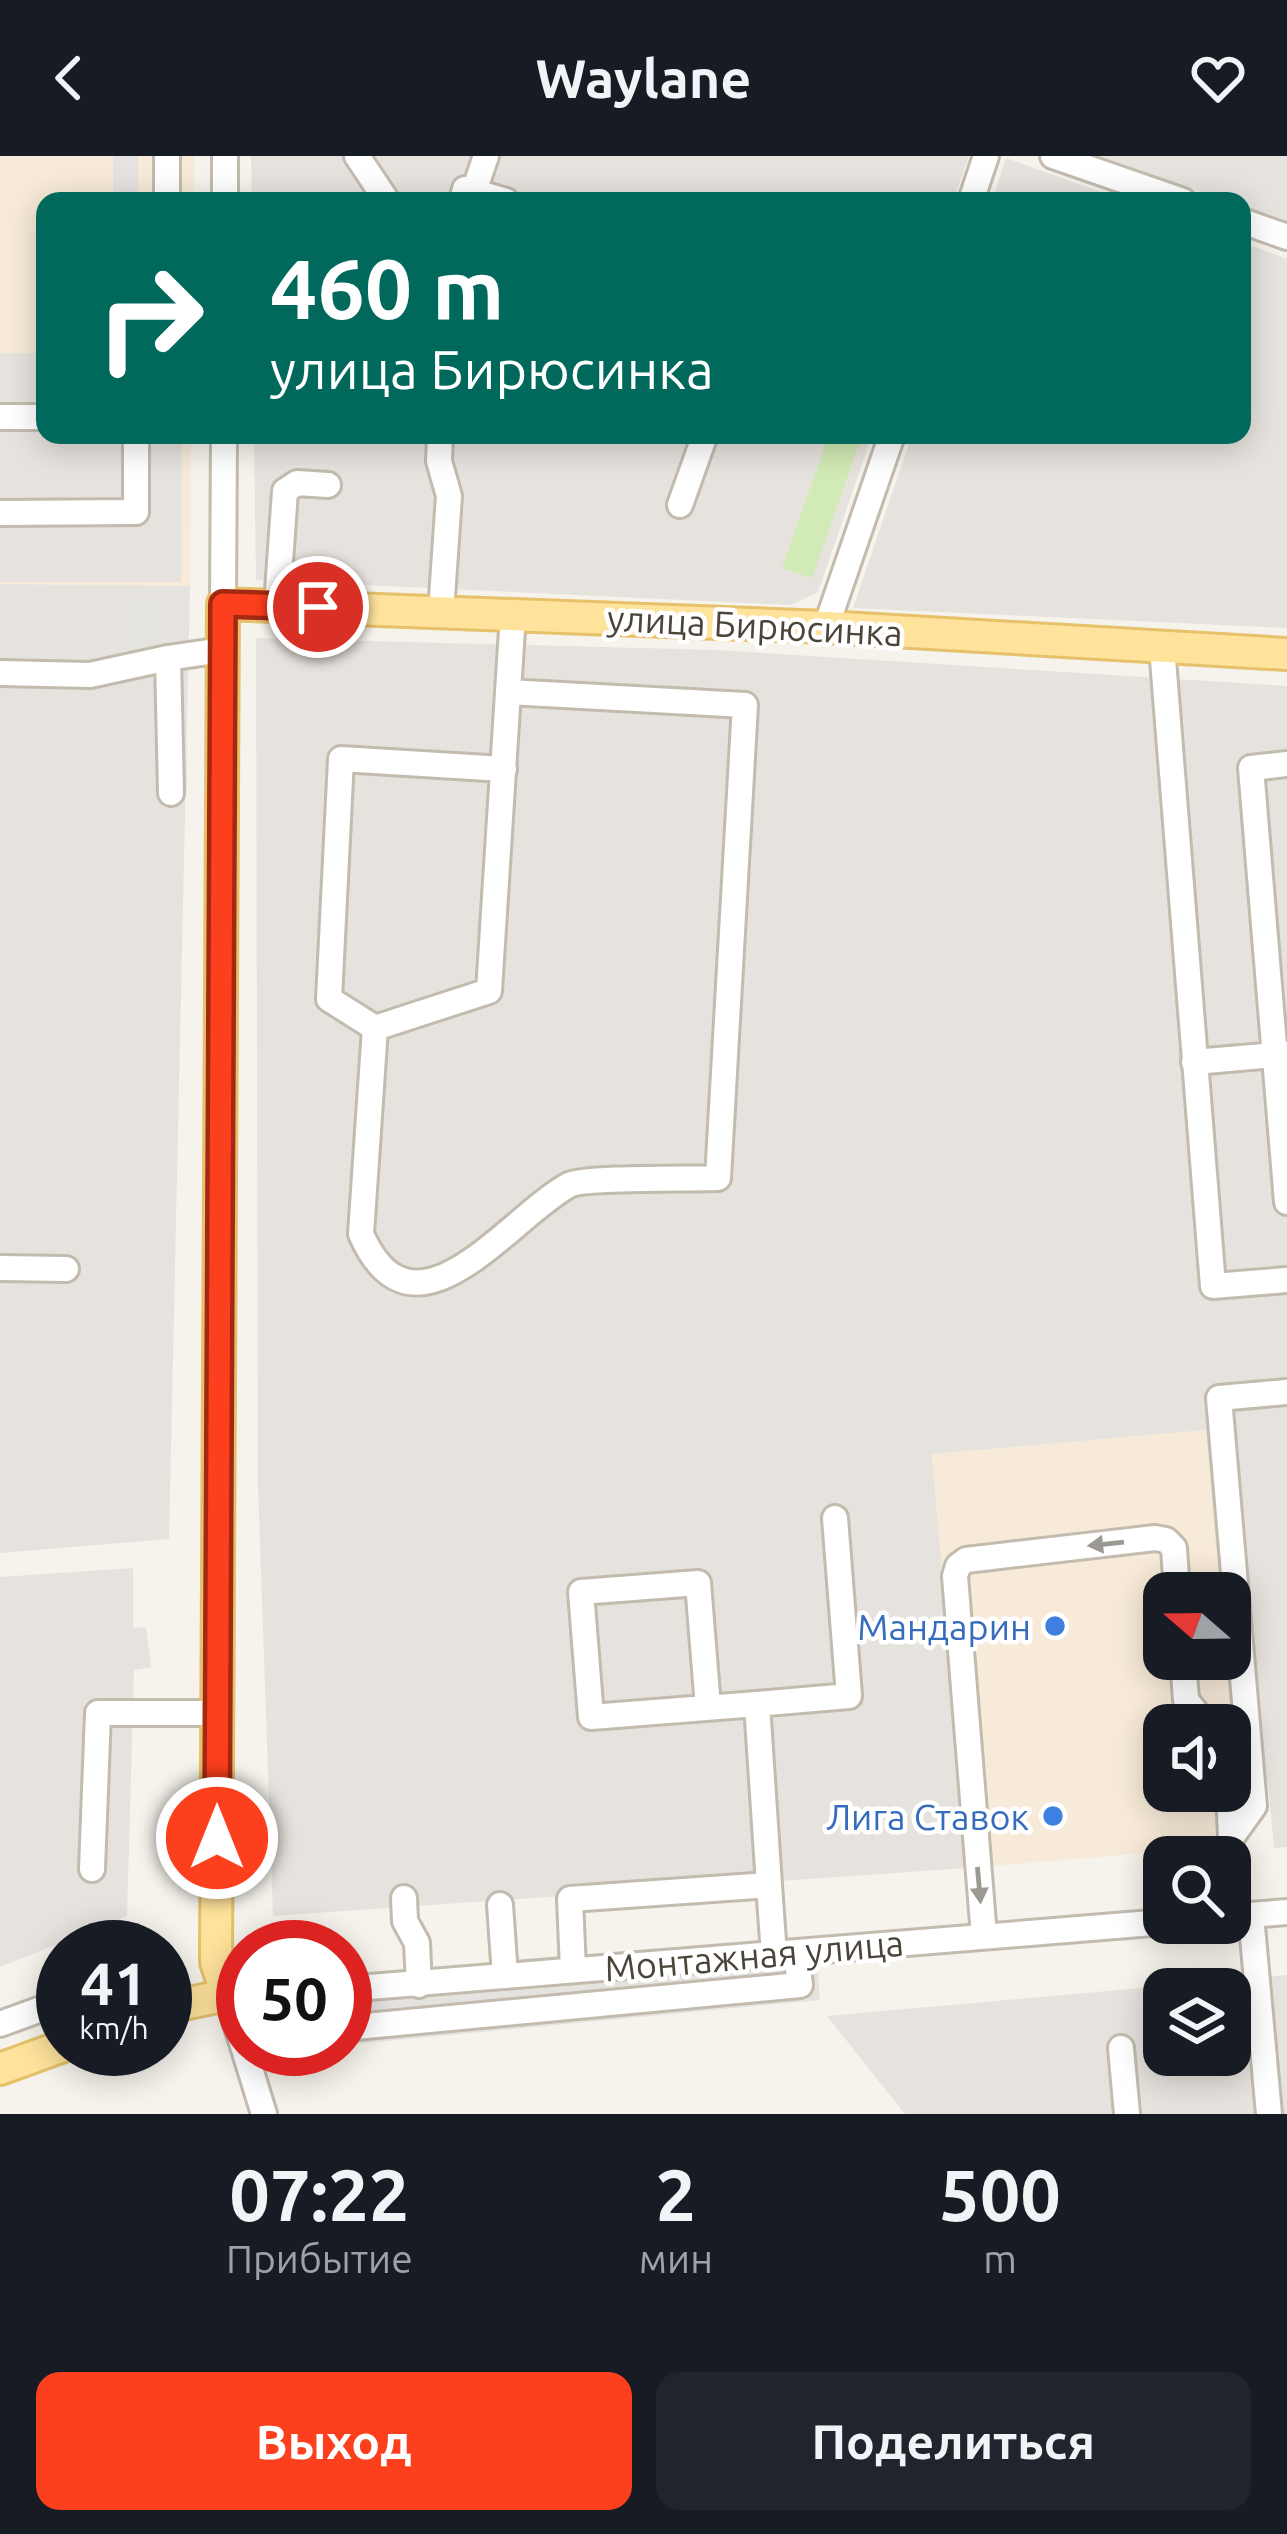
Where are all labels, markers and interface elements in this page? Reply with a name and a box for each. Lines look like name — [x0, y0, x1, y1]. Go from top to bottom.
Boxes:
icon: back — [36, 45, 102, 111]
icon: heart — [1185, 45, 1251, 111]
text: Waylane — [536, 48, 751, 108]
icon: right — [72, 240, 228, 396]
text: 460 m — [270, 241, 504, 335]
text: улица Бирюсинка — [270, 339, 714, 399]
pin — [267, 556, 369, 658]
icon: arrive — [285, 574, 351, 640]
street label: улица Бирюсинка — [606, 597, 904, 653]
one-way arrow — [1087, 1535, 1124, 1554]
north arrow — [1143, 1572, 1251, 1680]
map controls — [1143, 1572, 1251, 2076]
place label: Мандарин — [857, 1606, 1031, 1647]
marker: Мандарин — [1042, 1613, 1068, 1639]
button: sound — [1143, 1704, 1251, 1812]
position arrow — [154, 1775, 280, 1901]
place label: Лига Ставок — [826, 1796, 1029, 1837]
marker: Лига Ставок — [1040, 1803, 1066, 1829]
button: search — [1143, 1836, 1251, 1944]
one-way arrow — [970, 1867, 989, 1904]
speed limit sign: 50 — [216, 1920, 372, 2076]
street label: Монтажная улица — [603, 1921, 905, 1989]
text: 41 — [80, 1949, 148, 2016]
button: layers — [1143, 1968, 1251, 2076]
text: km/h — [79, 2011, 149, 2045]
text: 07:22 — [229, 2154, 409, 2235]
text: 2 — [656, 2154, 696, 2235]
text: 500 — [939, 2154, 1061, 2235]
text: Прибытие — [226, 2237, 413, 2280]
text: мин — [639, 2237, 713, 2280]
text: m — [983, 2237, 1017, 2280]
button: Выход — [36, 2372, 632, 2510]
button: Поделиться — [656, 2372, 1251, 2510]

